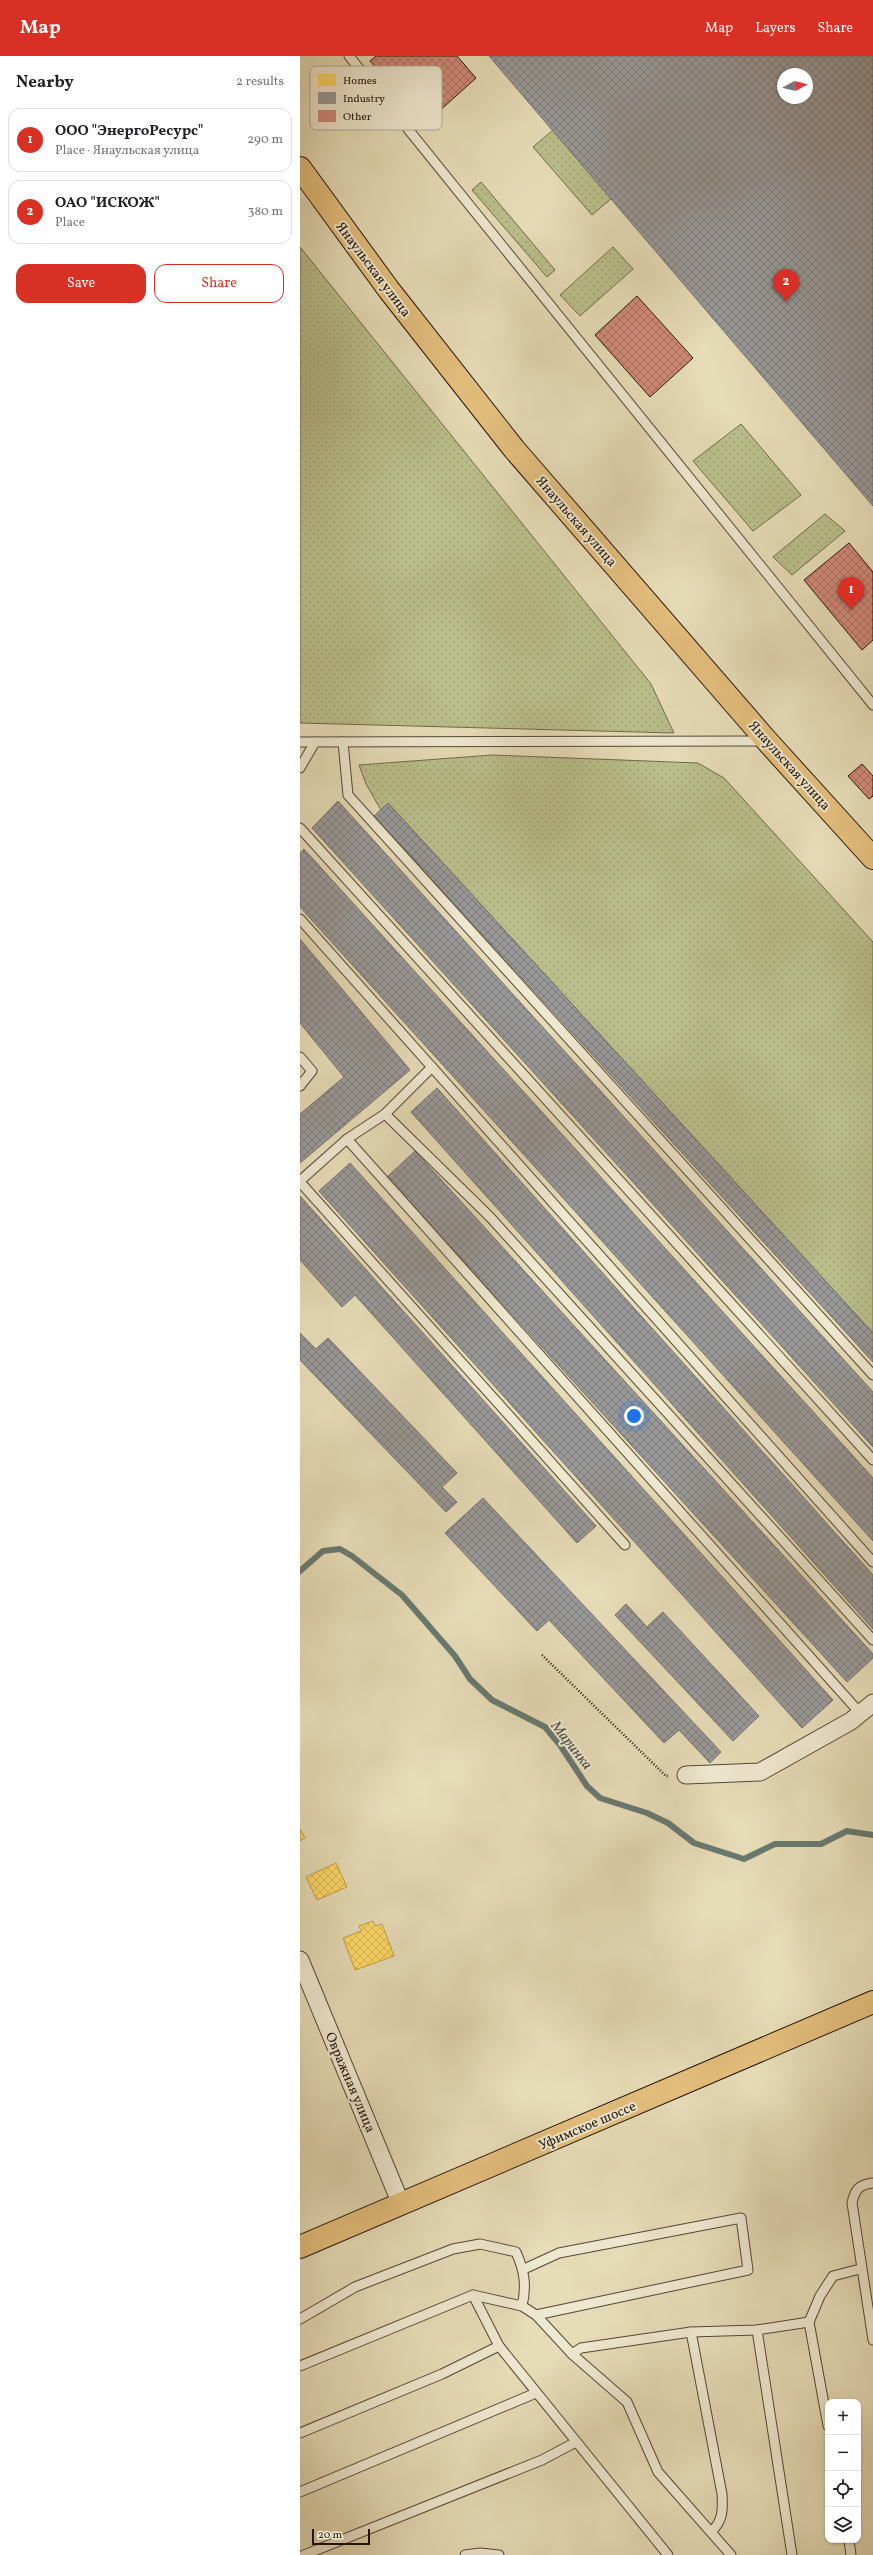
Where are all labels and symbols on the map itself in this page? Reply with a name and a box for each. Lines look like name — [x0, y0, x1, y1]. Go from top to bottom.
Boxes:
legend — [310, 66, 442, 130]
north arrow — [777, 68, 813, 104]
text: Homes — [343, 74, 377, 89]
text: Industry — [343, 92, 385, 107]
text: Other — [343, 110, 372, 125]
street label: Янаульская улица — [331, 218, 415, 321]
pin: 2 — [773, 269, 799, 302]
street label: Янаульская улица — [531, 472, 621, 572]
pin: 1 — [838, 577, 864, 610]
street label: Янаульская улица — [743, 717, 834, 815]
your location — [624, 1406, 644, 1426]
water label: Маринка — [544, 1716, 597, 1775]
street label: Овражная улица — [320, 2029, 379, 2136]
street label: Уфимское шоссе — [536, 2097, 640, 2156]
scale bar — [312, 2527, 370, 2546]

